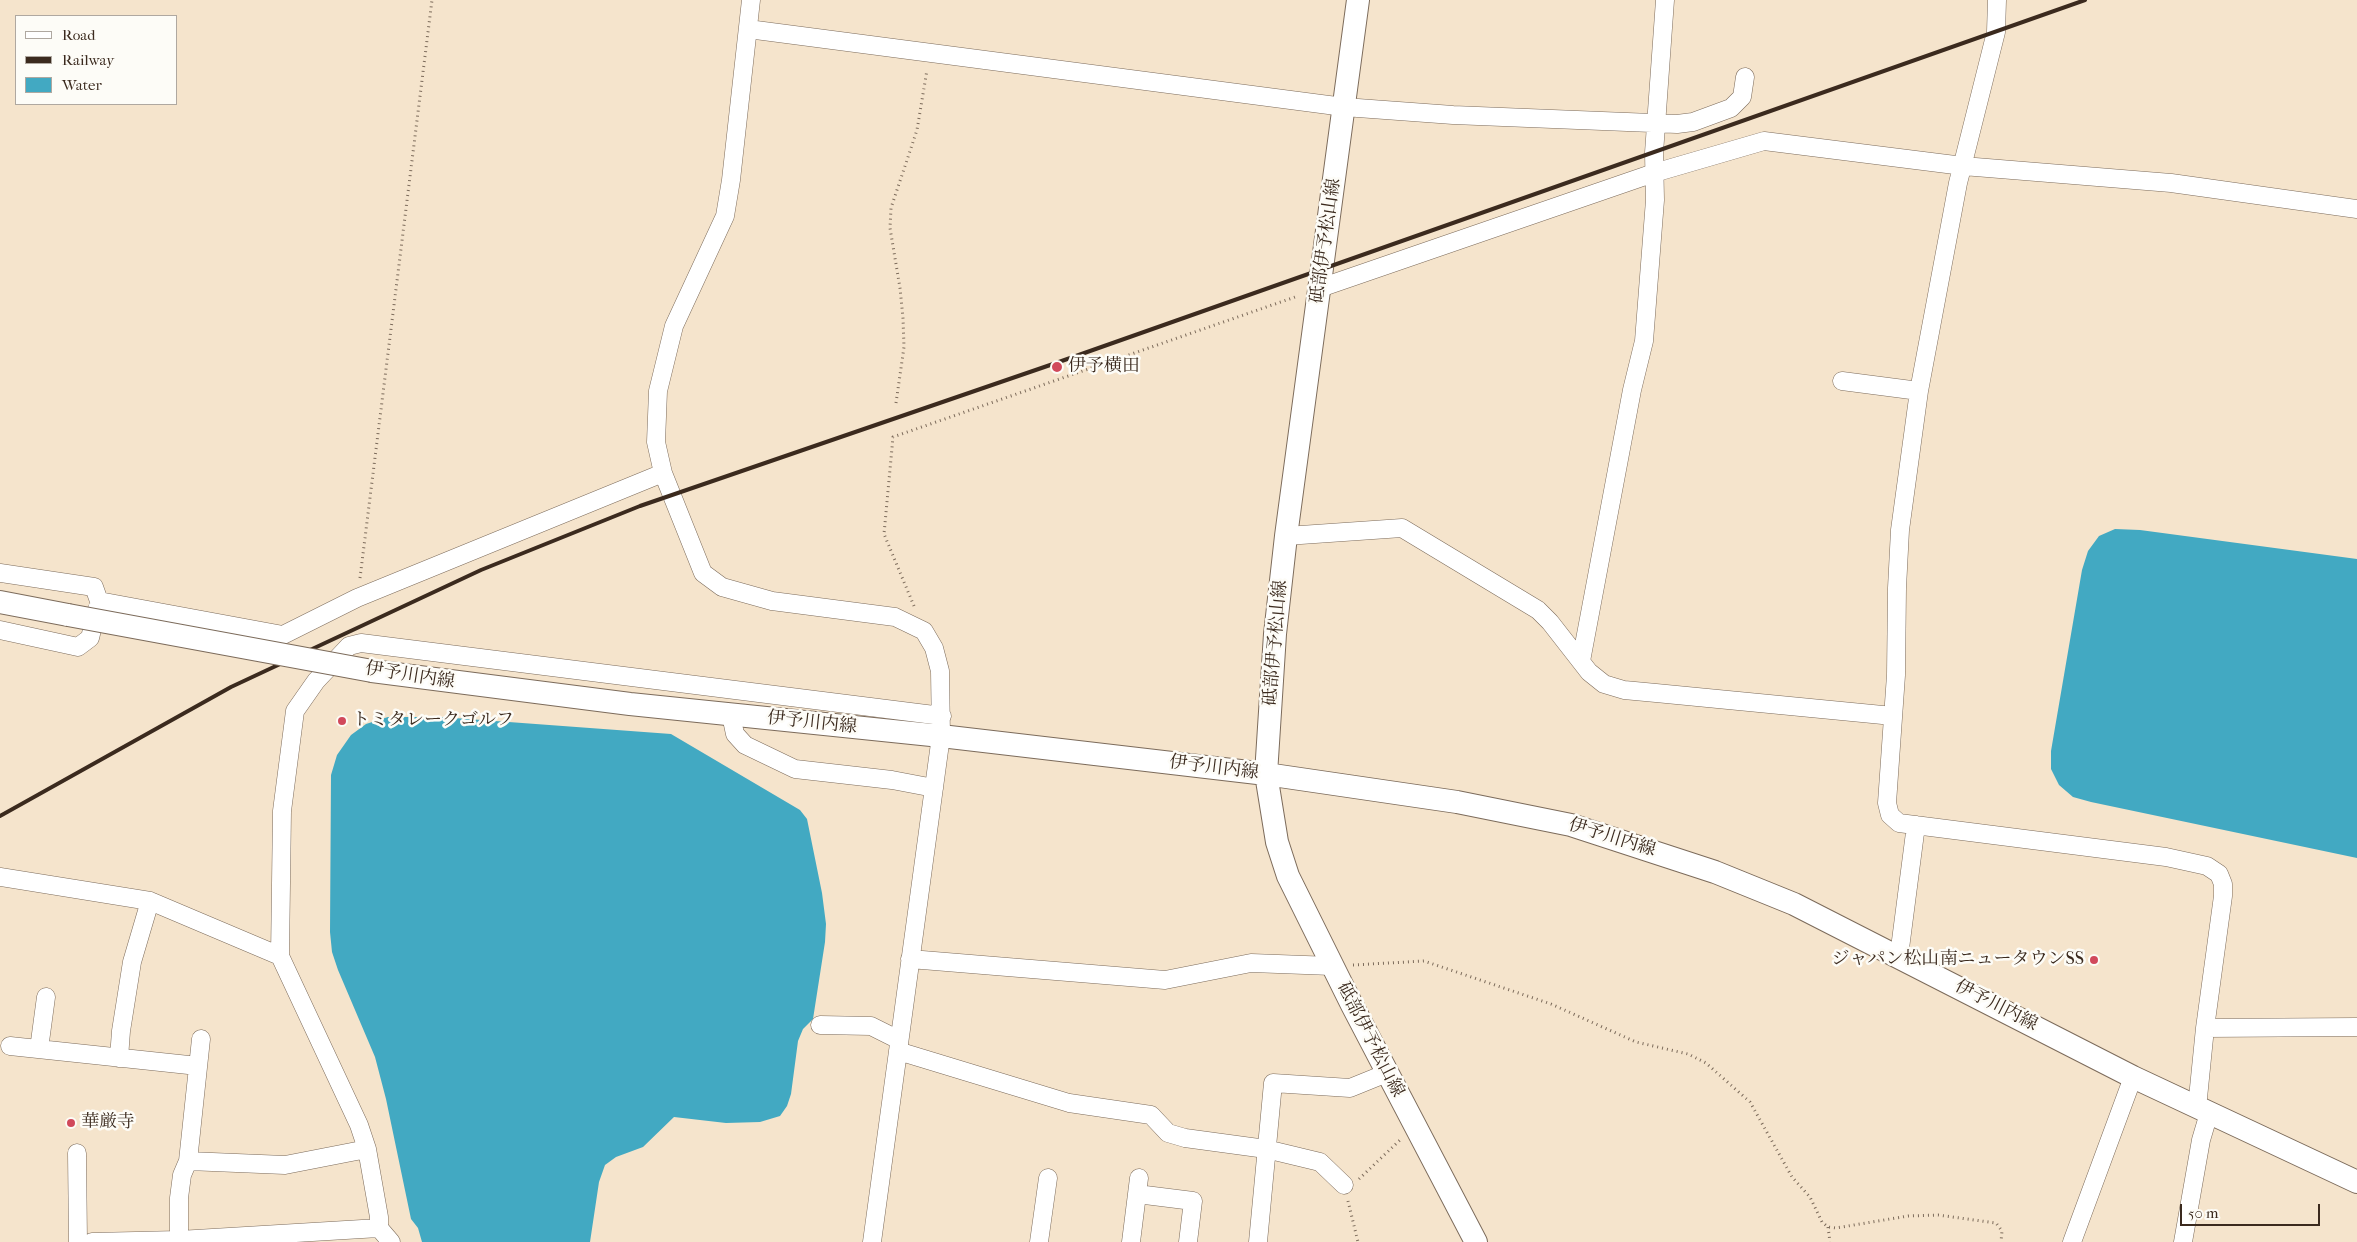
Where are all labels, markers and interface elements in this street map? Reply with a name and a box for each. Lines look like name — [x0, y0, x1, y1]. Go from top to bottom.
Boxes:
legend — [15, 15, 178, 105]
text: Road — [62, 26, 95, 44]
text: Railway — [62, 51, 114, 69]
text: Water — [62, 76, 102, 94]
street label: 砥部伊予松山線 — [1307, 177, 1345, 305]
place label: 伊予横田 — [1068, 356, 1140, 378]
marker: 伊予横田 — [1050, 360, 1064, 374]
street label: 砥部伊予松山線 — [1260, 579, 1292, 707]
street label: 伊予川内線 — [364, 658, 456, 694]
street label: 伊予川内線 — [766, 708, 858, 738]
place label: トミタレークゴルフ — [352, 710, 514, 732]
marker: トミタレークゴルフ — [336, 715, 348, 727]
street label: 伊予川内線 — [1168, 752, 1260, 784]
street label: 伊予川内線 — [1566, 815, 1658, 861]
place label: ジャパン松山南ニュータウンSS — [1831, 949, 2084, 971]
marker: ジャパン松山南ニュータウンSS — [2088, 954, 2100, 966]
street label: 伊予川内線 — [1951, 976, 2041, 1036]
street label: 砥部伊予松山線 — [1332, 979, 1408, 1101]
place label: 華厳寺 — [81, 1112, 135, 1134]
marker: 華厳寺 — [65, 1117, 77, 1129]
scale bar — [2182, 1194, 2322, 1226]
text: 50 m — [2188, 1204, 2218, 1222]

